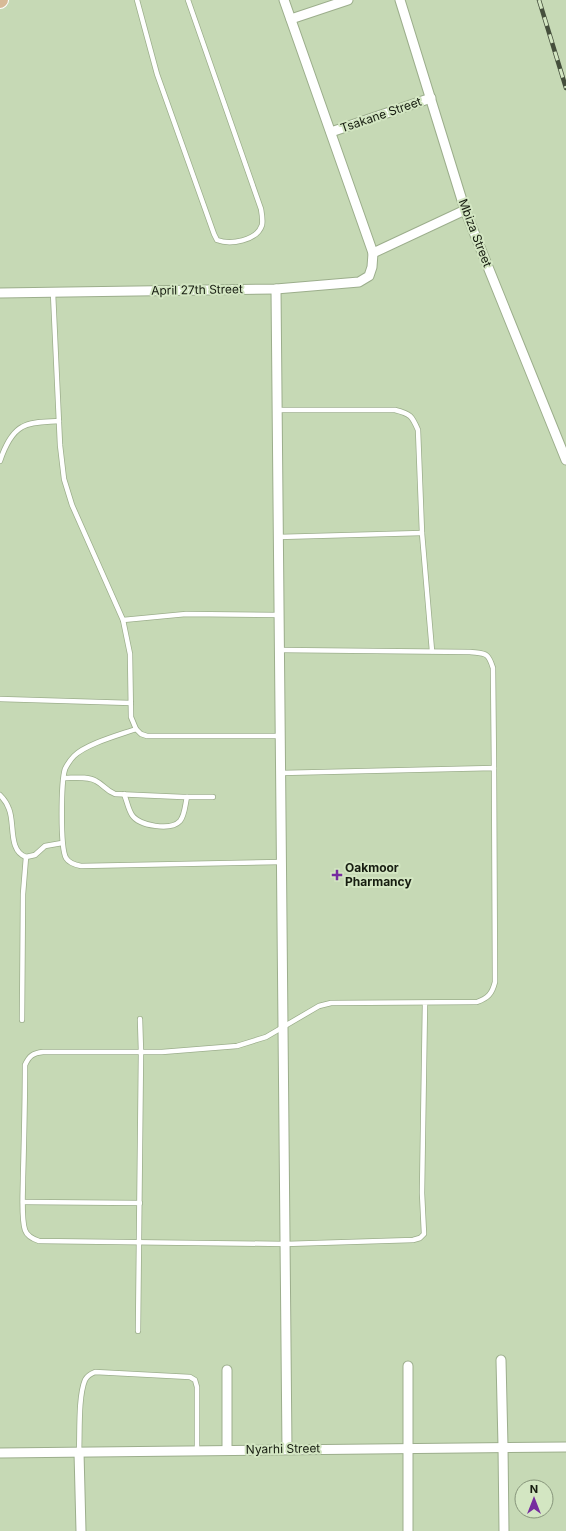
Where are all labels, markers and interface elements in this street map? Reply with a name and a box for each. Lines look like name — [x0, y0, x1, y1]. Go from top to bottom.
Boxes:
street label: Tsakane Street — [338, 94, 423, 135]
street label: Mbiza Street — [456, 197, 495, 269]
street label: April 27th Street — [151, 281, 243, 298]
place label: Oakmoor Pharmancy — [345, 860, 412, 889]
marker: Oakmoor Pharmancy — [332, 870, 342, 880]
street label: Nyarhi Street — [246, 1440, 320, 1457]
north arrow — [514, 1479, 554, 1519]
text: N — [530, 1482, 538, 1496]

